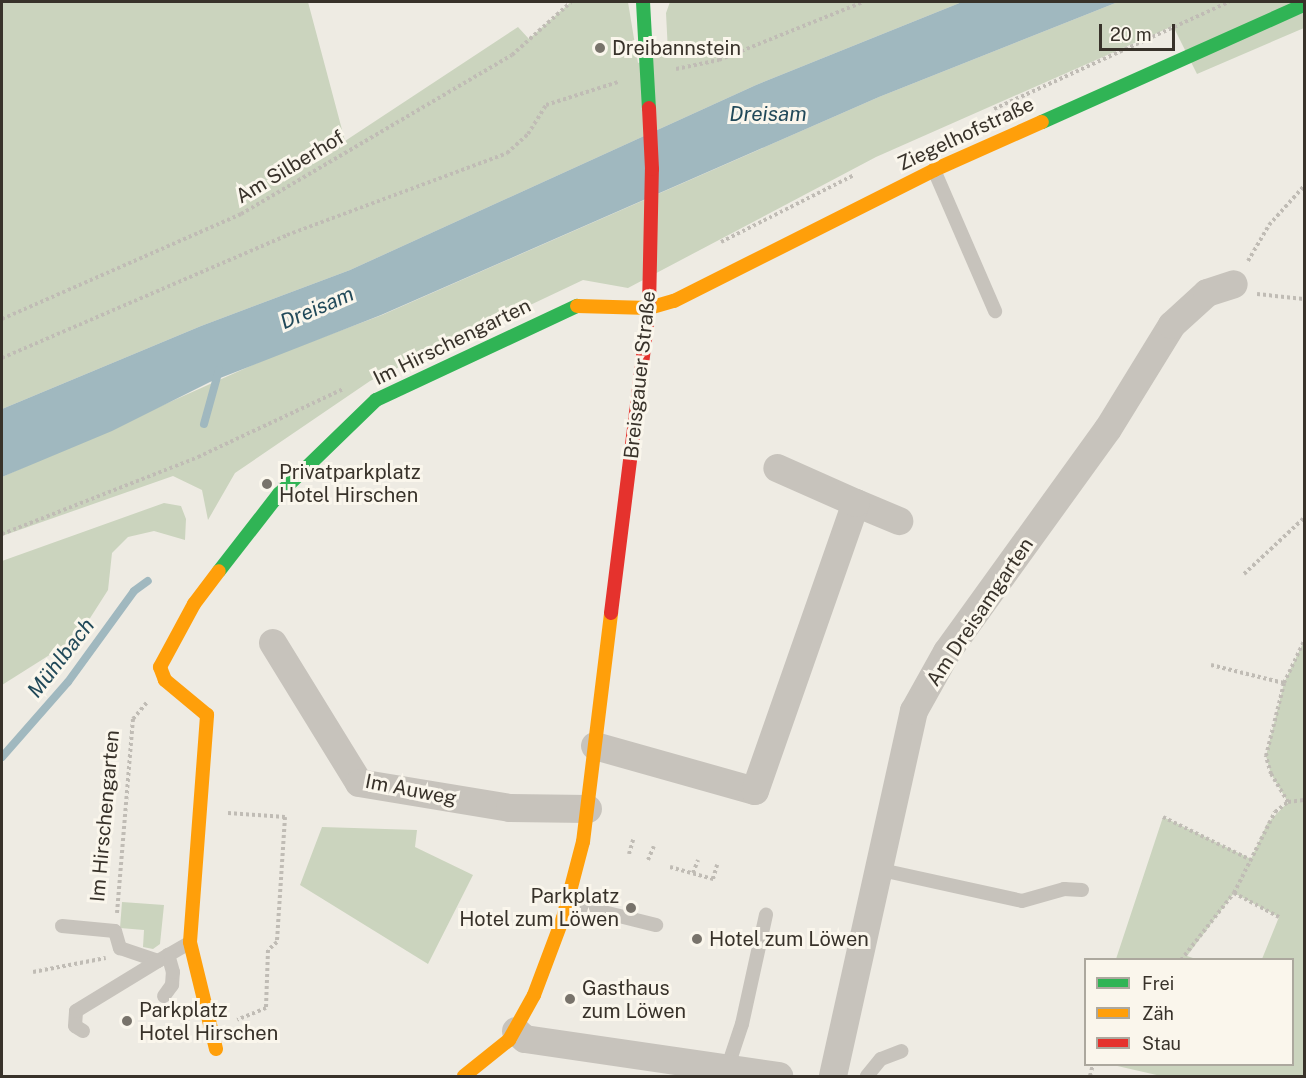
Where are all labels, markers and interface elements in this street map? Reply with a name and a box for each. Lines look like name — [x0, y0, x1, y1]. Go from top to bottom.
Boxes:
scale bar — [1102, 12, 1178, 50]
text: 20 m — [1110, 24, 1152, 45]
place label: Dreibannstein — [612, 36, 741, 60]
marker: Dreibannstein — [593, 41, 607, 55]
street label: Ziegelhofstraße — [894, 92, 1038, 176]
water label: Dreisam — [729, 101, 807, 127]
street label: Am Silberhof — [231, 125, 349, 209]
water label: Dreisam — [276, 281, 358, 335]
street label: Breisgauer Straße — [619, 290, 661, 460]
street label: Im Hirschengarten — [369, 293, 535, 391]
place label: Privatparkplatz Hotel Hirschen — [279, 460, 421, 507]
marker: Privatparkplatz Hotel Hirschen — [260, 477, 274, 491]
street label: Am Dreisamgarten — [921, 533, 1039, 691]
water label: Mühlbach — [22, 613, 100, 703]
street label: Im Hirschengarten — [86, 729, 124, 903]
street label: Im Auweg — [363, 769, 459, 811]
place label: Parkplatz Hotel zum Löwen — [459, 885, 619, 932]
marker: Parkplatz Hotel zum Löwen — [624, 901, 638, 915]
place label: Hotel zum Löwen — [709, 927, 869, 951]
marker: Hotel zum Löwen — [690, 932, 704, 946]
legend — [1084, 958, 1294, 1066]
text: Frei — [1142, 973, 1174, 994]
place label: Gasthaus zum Löwen — [582, 976, 686, 1023]
marker: Gasthaus zum Löwen — [563, 992, 577, 1006]
place label: Parkplatz Hotel Hirschen — [139, 998, 278, 1045]
text: Zäh — [1142, 1003, 1174, 1024]
marker: Parkplatz Hotel Hirschen — [120, 1014, 134, 1028]
text: Stau — [1142, 1033, 1181, 1054]

